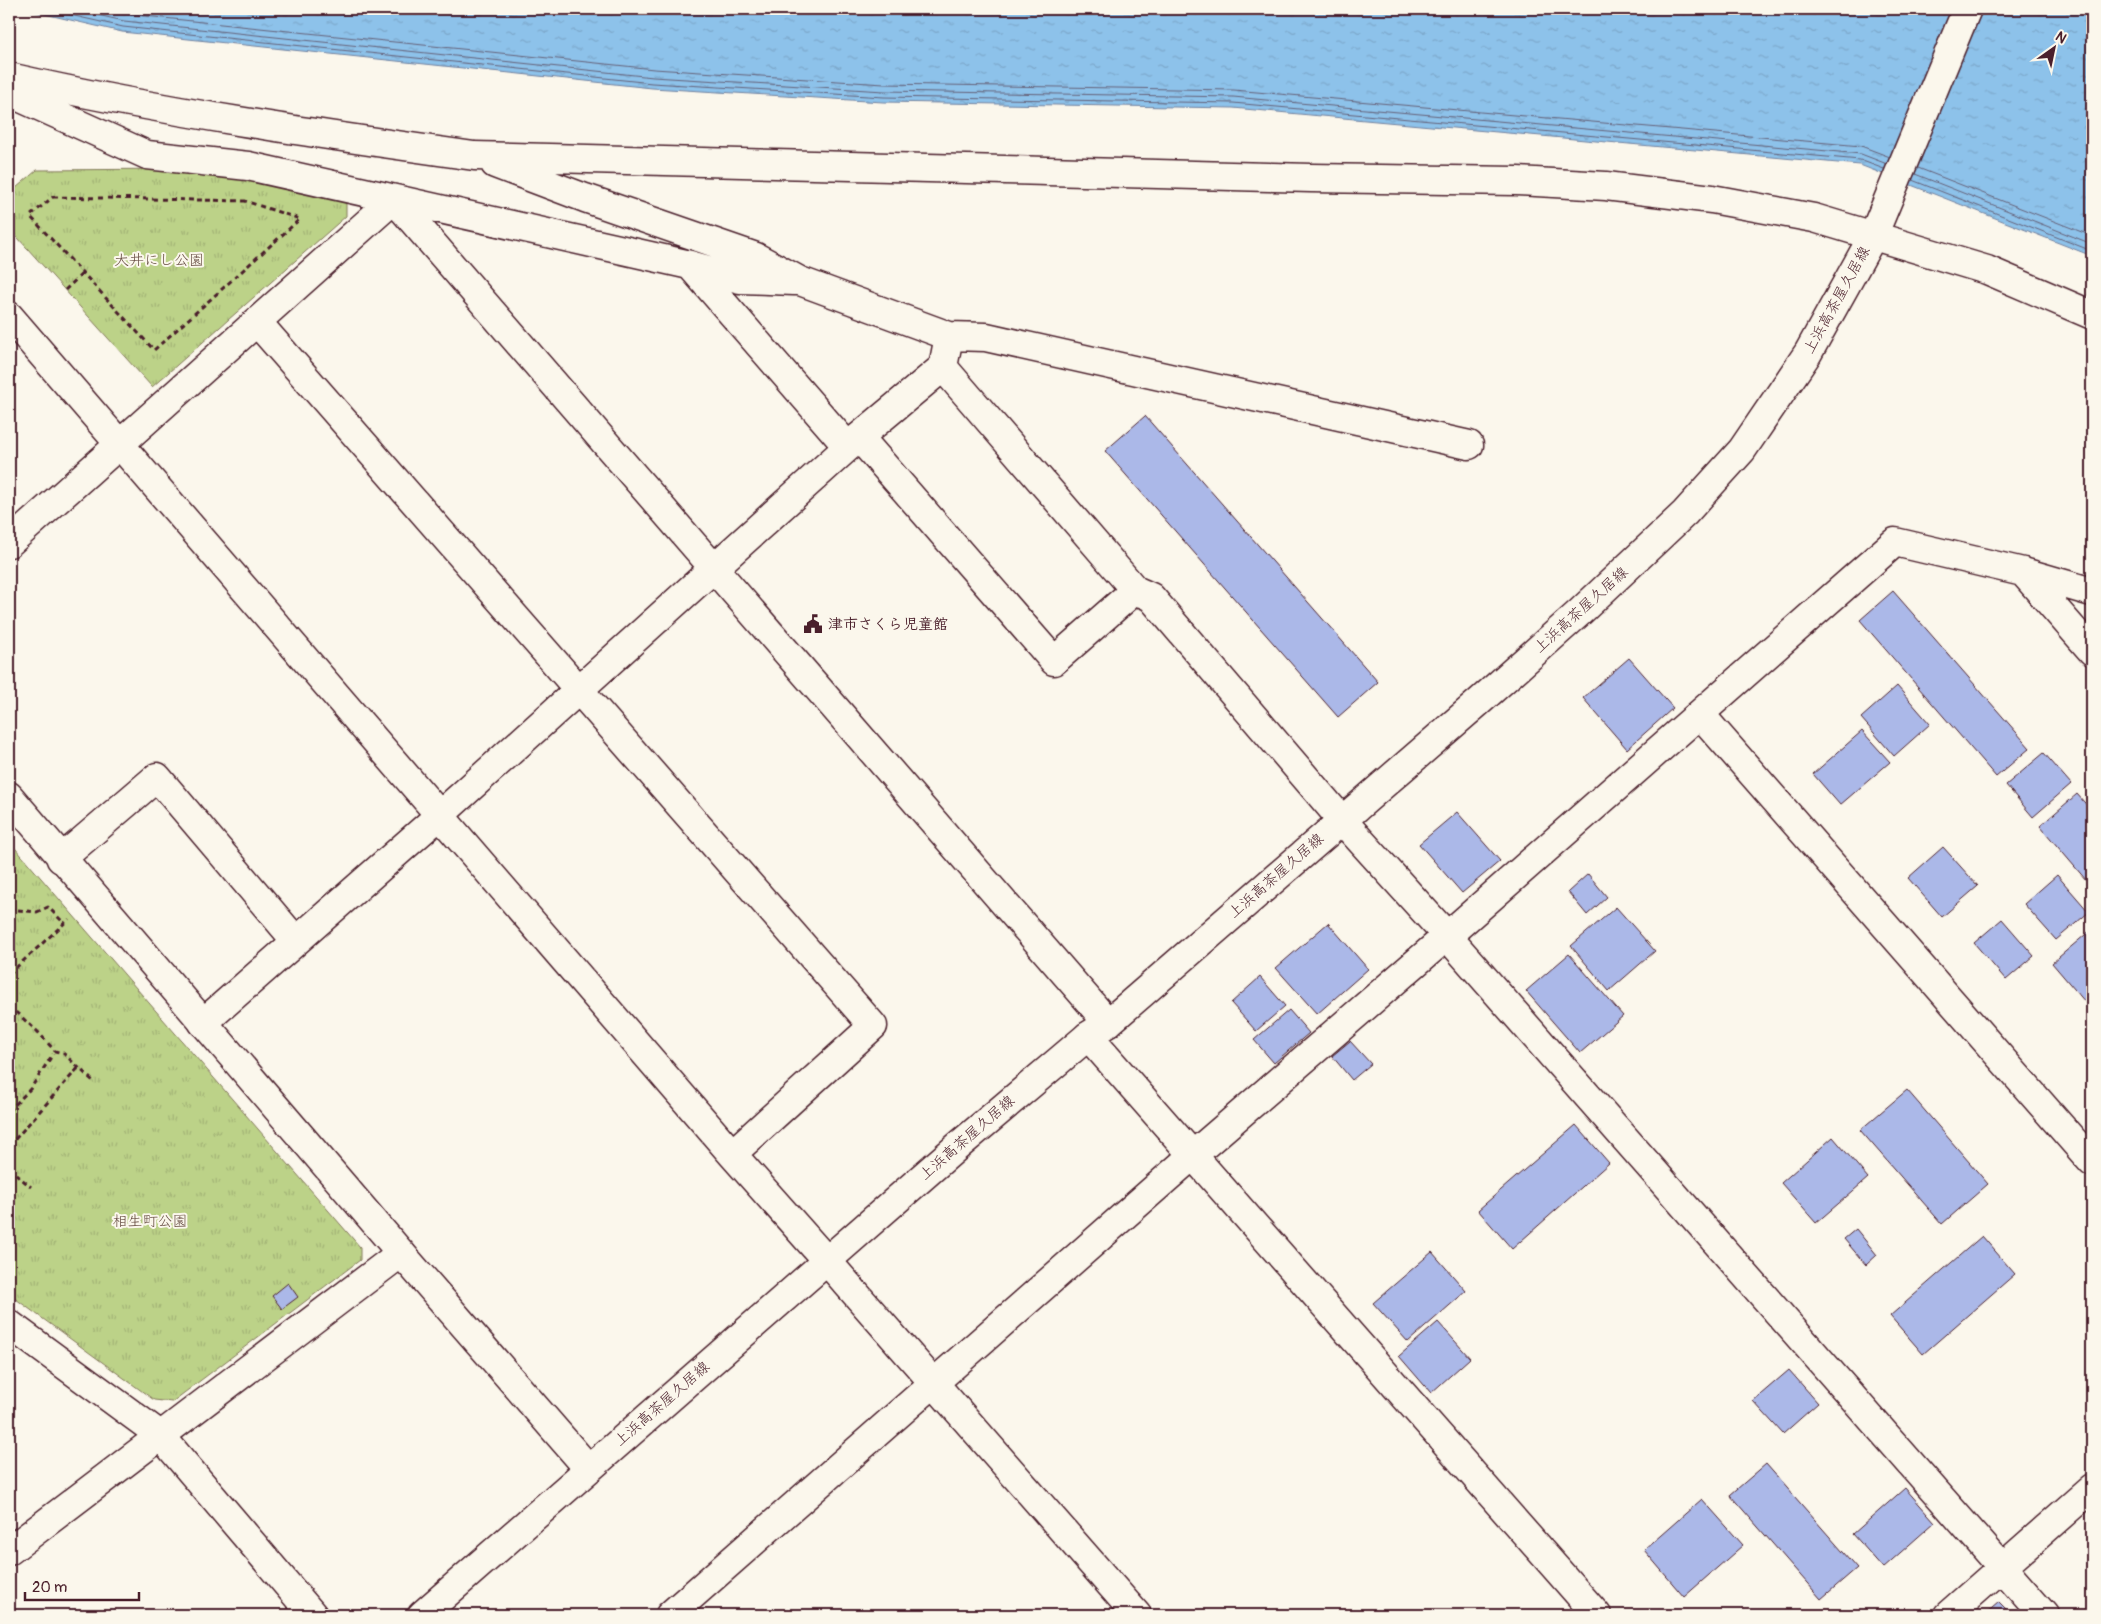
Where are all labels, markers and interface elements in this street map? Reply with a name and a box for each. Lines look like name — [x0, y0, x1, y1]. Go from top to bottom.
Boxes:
north arrow — [2028, 22, 2078, 72]
text: N — [2052, 28, 2069, 47]
street label: 上浜高茶屋久居線 — [1800, 243, 1874, 357]
park label: 大井にし公園 — [114, 251, 204, 270]
street label: 上浜高茶屋久居線 — [1530, 563, 1632, 657]
public building icon: 津市さくら児童館 — [802, 613, 824, 635]
place label: 津市さくら児童館 — [828, 615, 948, 634]
street label: 上浜高茶屋久居線 — [1224, 829, 1328, 923]
street label: 上浜高茶屋久居線 — [915, 1091, 1019, 1185]
park label: 相生町公園 — [112, 1212, 188, 1231]
street label: 上浜高茶屋久居線 — [610, 1357, 714, 1451]
scale bar — [25, 1569, 139, 1601]
text: 20 m — [32, 1578, 67, 1597]

